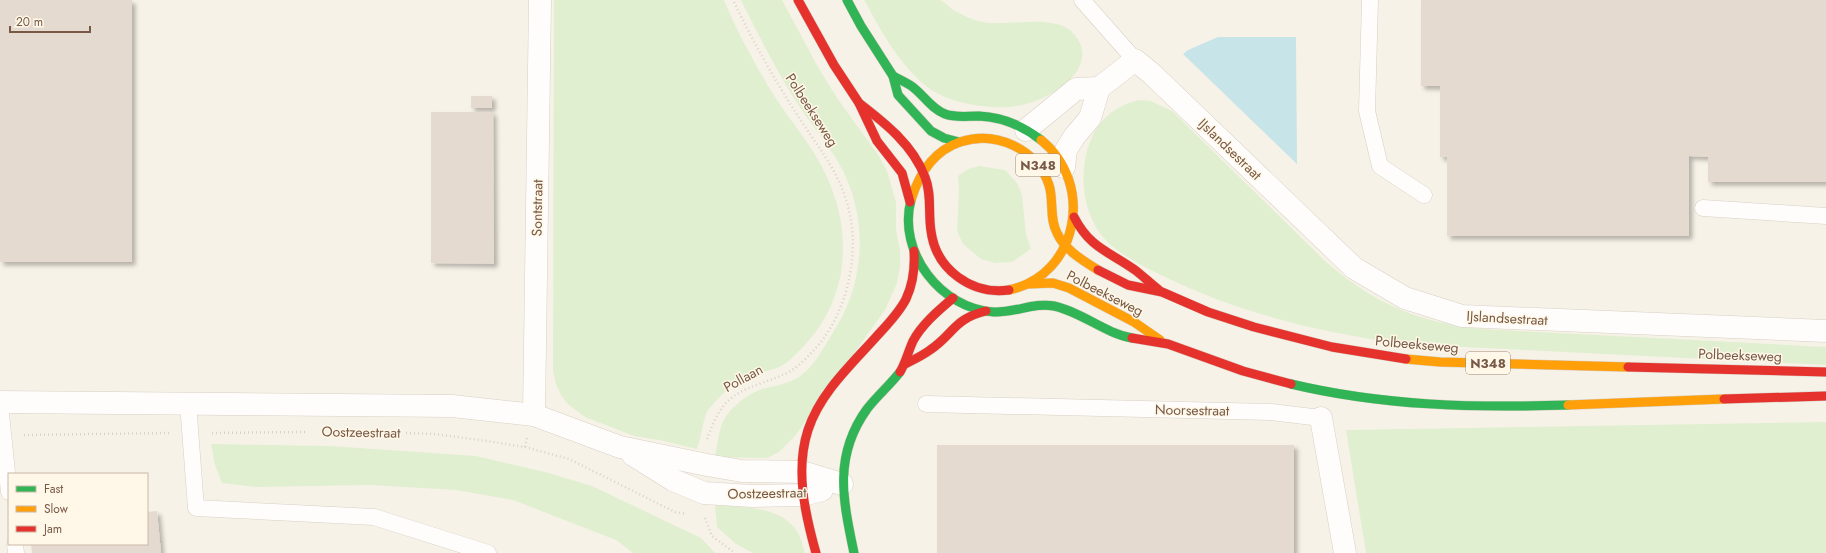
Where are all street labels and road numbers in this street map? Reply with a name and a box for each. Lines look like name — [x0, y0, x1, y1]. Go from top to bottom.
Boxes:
street label: Polbeekseweg — [781, 69, 843, 151]
street label: IJslandsestraat — [1194, 114, 1267, 185]
road number: N348 — [1016, 154, 1060, 176]
street label: Sontstraat — [527, 179, 548, 237]
street label: Polbeekseweg — [1063, 265, 1147, 321]
street label: IJslandsestraat — [1466, 306, 1549, 330]
street label: Polbeekseweg — [1374, 330, 1460, 358]
street label: Polbeekseweg — [1698, 344, 1782, 366]
road number: N348 — [1466, 352, 1510, 374]
street label: Pollaan — [720, 359, 766, 397]
street label: Noorsestraat — [1155, 399, 1230, 421]
street label: Oostzeestraat — [321, 421, 401, 443]
street label: Oostzeestraat — [727, 482, 807, 504]

